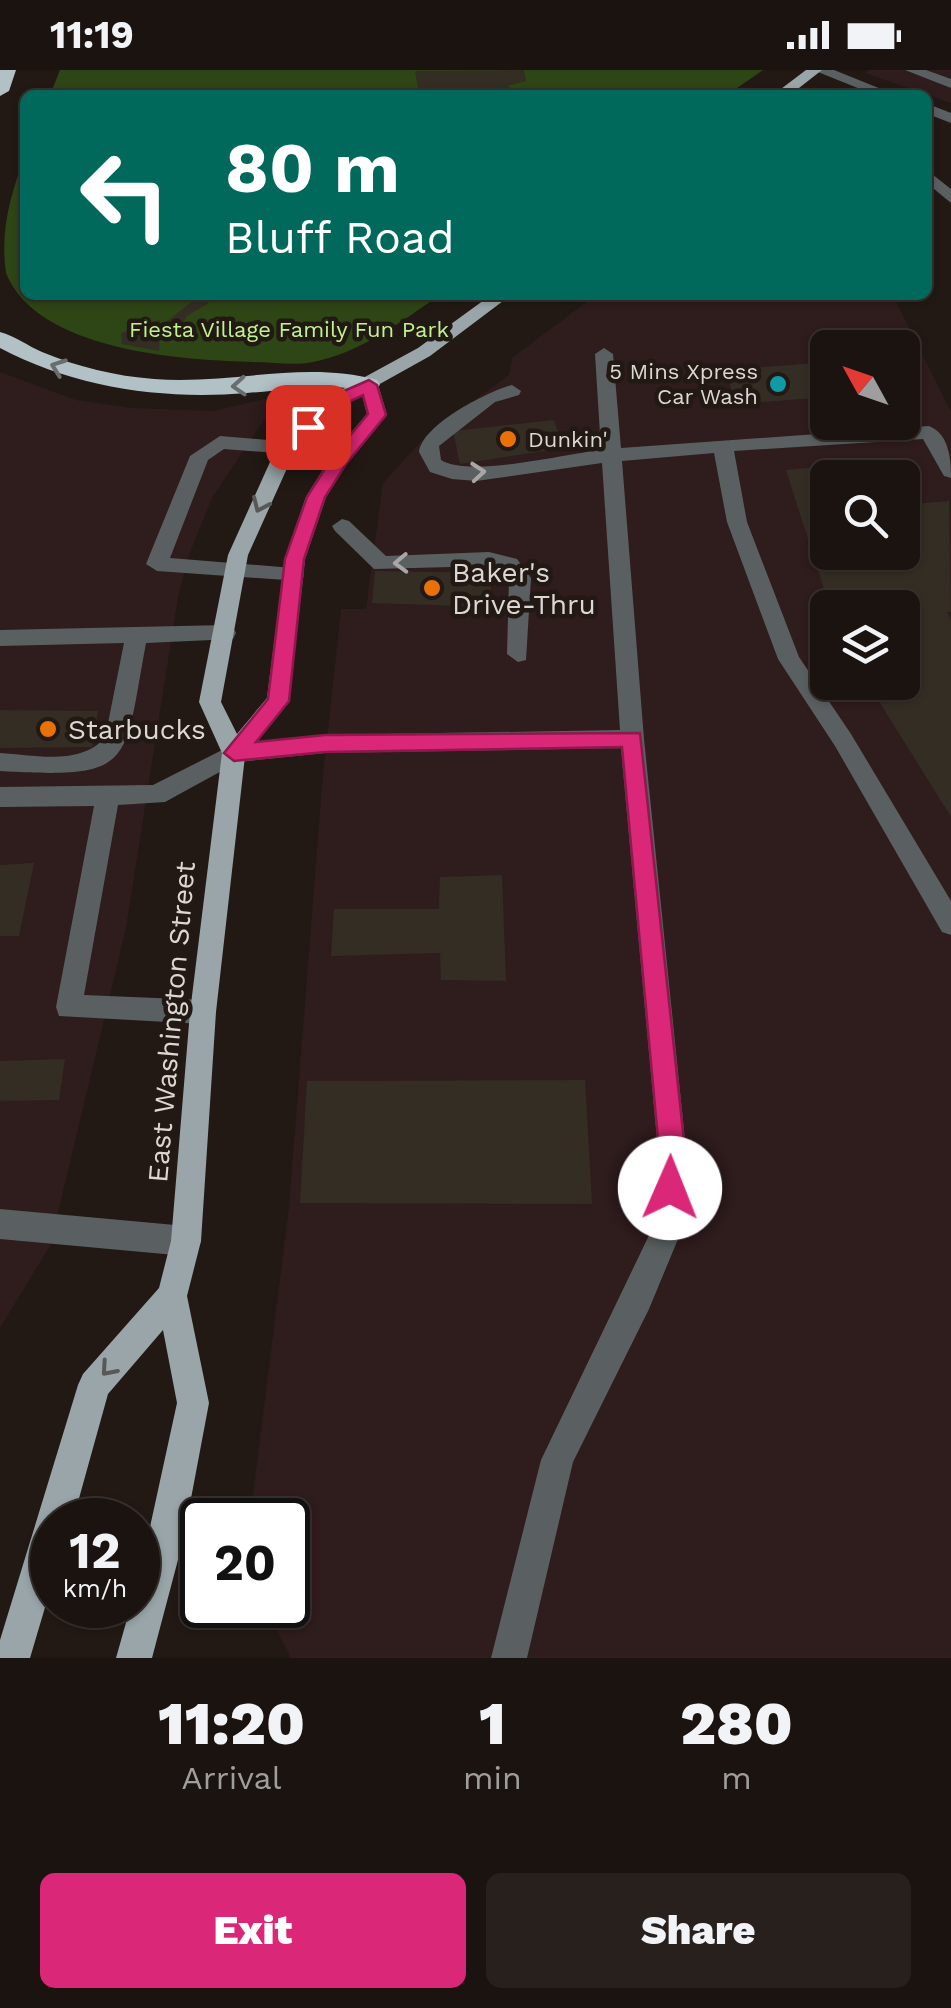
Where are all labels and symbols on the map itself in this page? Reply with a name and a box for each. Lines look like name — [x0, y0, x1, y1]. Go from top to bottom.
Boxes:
park label: Fiesta Village Family Fun Park — [129, 317, 449, 342]
north arrow — [810, 330, 920, 440]
one-way arrow — [51, 358, 68, 379]
place label: 5 Mins Xpress Car Wash — [609, 359, 758, 409]
marker: 5 Mins Xpress Car Wash — [767, 373, 789, 395]
one-way arrow — [230, 375, 246, 397]
pin — [266, 385, 351, 470]
place label: Dunkin' — [528, 427, 608, 452]
marker: Dunkin' — [497, 428, 519, 450]
one-way arrow — [471, 461, 487, 483]
one-way arrow — [252, 495, 272, 513]
one-way arrow — [392, 552, 408, 573]
place label: Baker's Drive-Thru — [452, 556, 596, 621]
marker: Baker's Drive-Thru — [421, 577, 443, 599]
place label: Starbucks — [68, 713, 206, 746]
marker: Starbucks — [37, 718, 59, 740]
street label: East Washington Street — [141, 860, 202, 1184]
position arrow — [618, 1136, 722, 1240]
one-way arrow — [101, 1358, 119, 1376]
speed limit sign: 20 — [180, 1498, 310, 1628]

